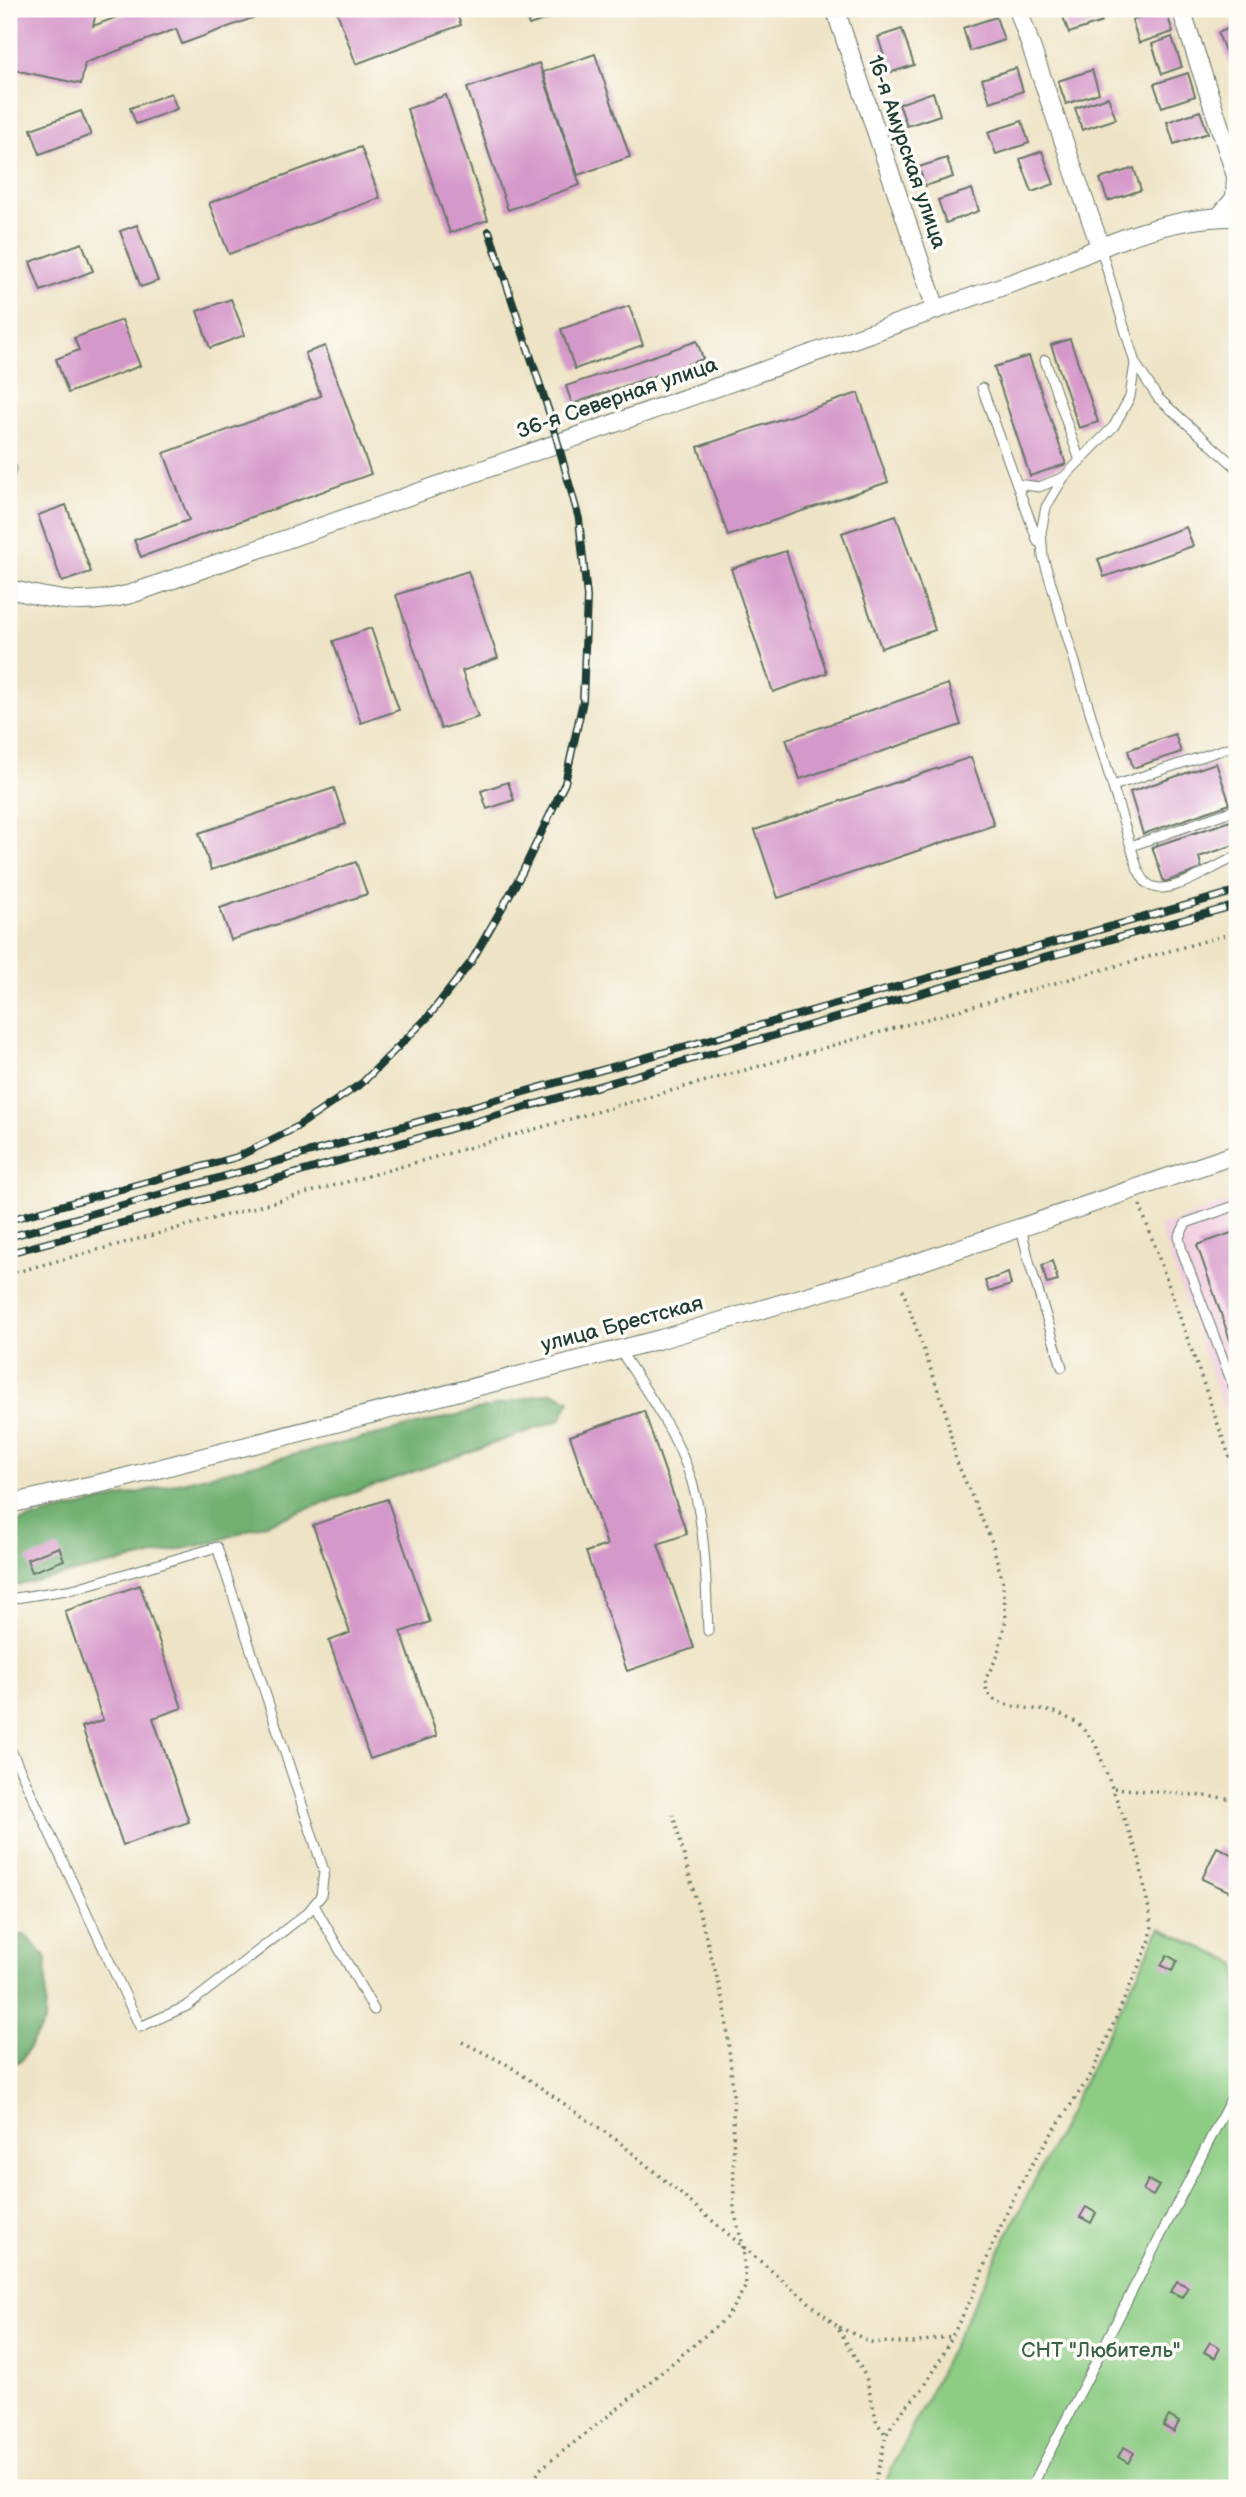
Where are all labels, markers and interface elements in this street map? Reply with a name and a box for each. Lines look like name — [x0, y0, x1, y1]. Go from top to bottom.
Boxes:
street label: 16-я Амурская улица — [862, 52, 952, 253]
street label: 36-я Северная улица — [513, 352, 721, 444]
street label: улица Брестская — [538, 1290, 706, 1358]
park label: СНТ "Любитель" — [1021, 2338, 1181, 2363]

